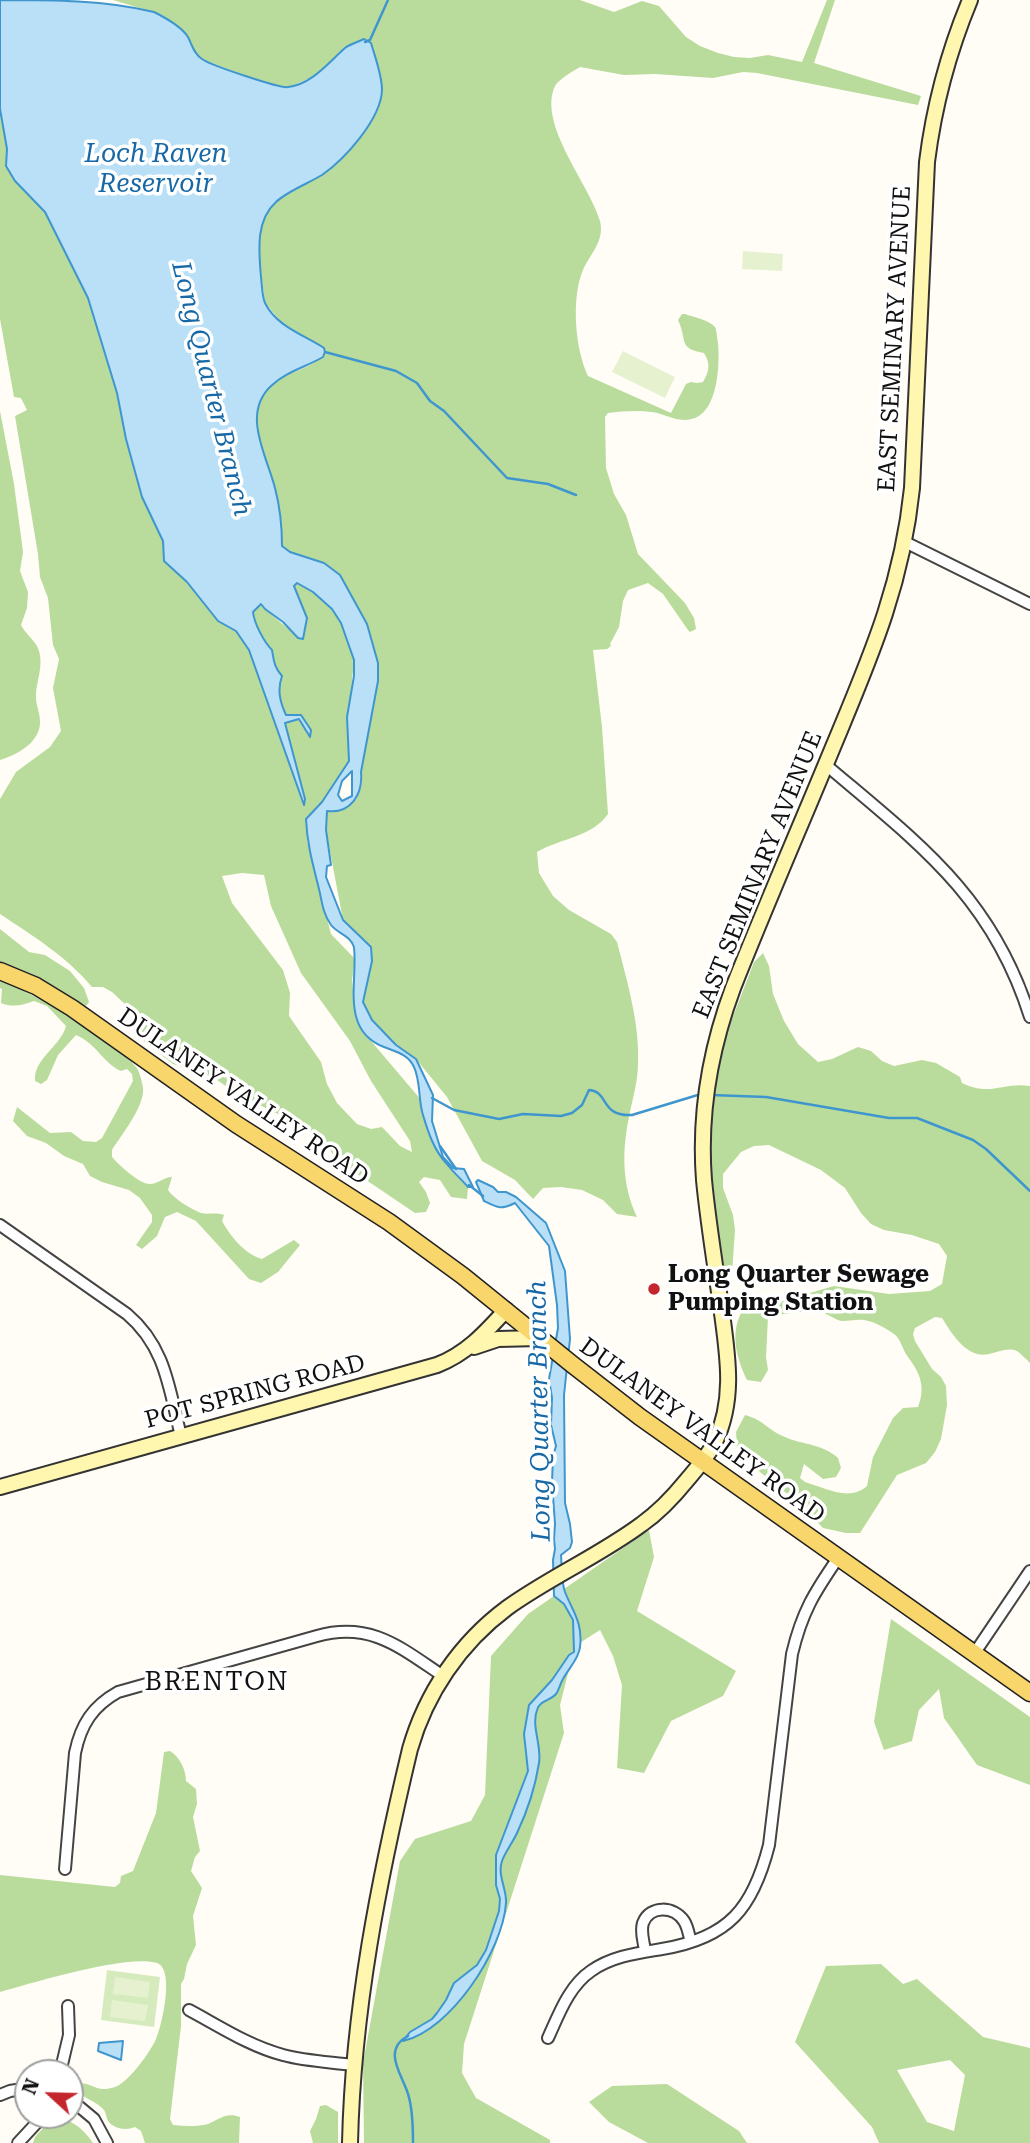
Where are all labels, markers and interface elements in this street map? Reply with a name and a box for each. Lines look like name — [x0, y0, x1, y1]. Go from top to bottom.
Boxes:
water label: Loch Raven Reservoir — [85, 138, 227, 200]
street label: EAST SEMINARY AVENUE — [873, 185, 917, 493]
water label: Long Quarter Branch — [164, 258, 258, 520]
street label: EAST SEMINARY AVENUE — [687, 727, 829, 1023]
street label: DULANEY VALLEY ROAD — [112, 1002, 374, 1192]
place label: Long Quarter Sewage Pumping Station — [668, 1261, 929, 1317]
water label: Long Quarter Branch — [522, 1280, 558, 1542]
marker: Long Quarter Sewage Pumping Station — [646, 1281, 662, 1297]
street label: DULANEY VALLEY ROAD — [574, 1332, 830, 1530]
street label: POT SPRING ROAD — [142, 1349, 368, 1435]
district label: BRENTON — [145, 1666, 289, 1698]
north arrow — [14, 2059, 84, 2129]
text: N — [18, 2076, 44, 2098]

